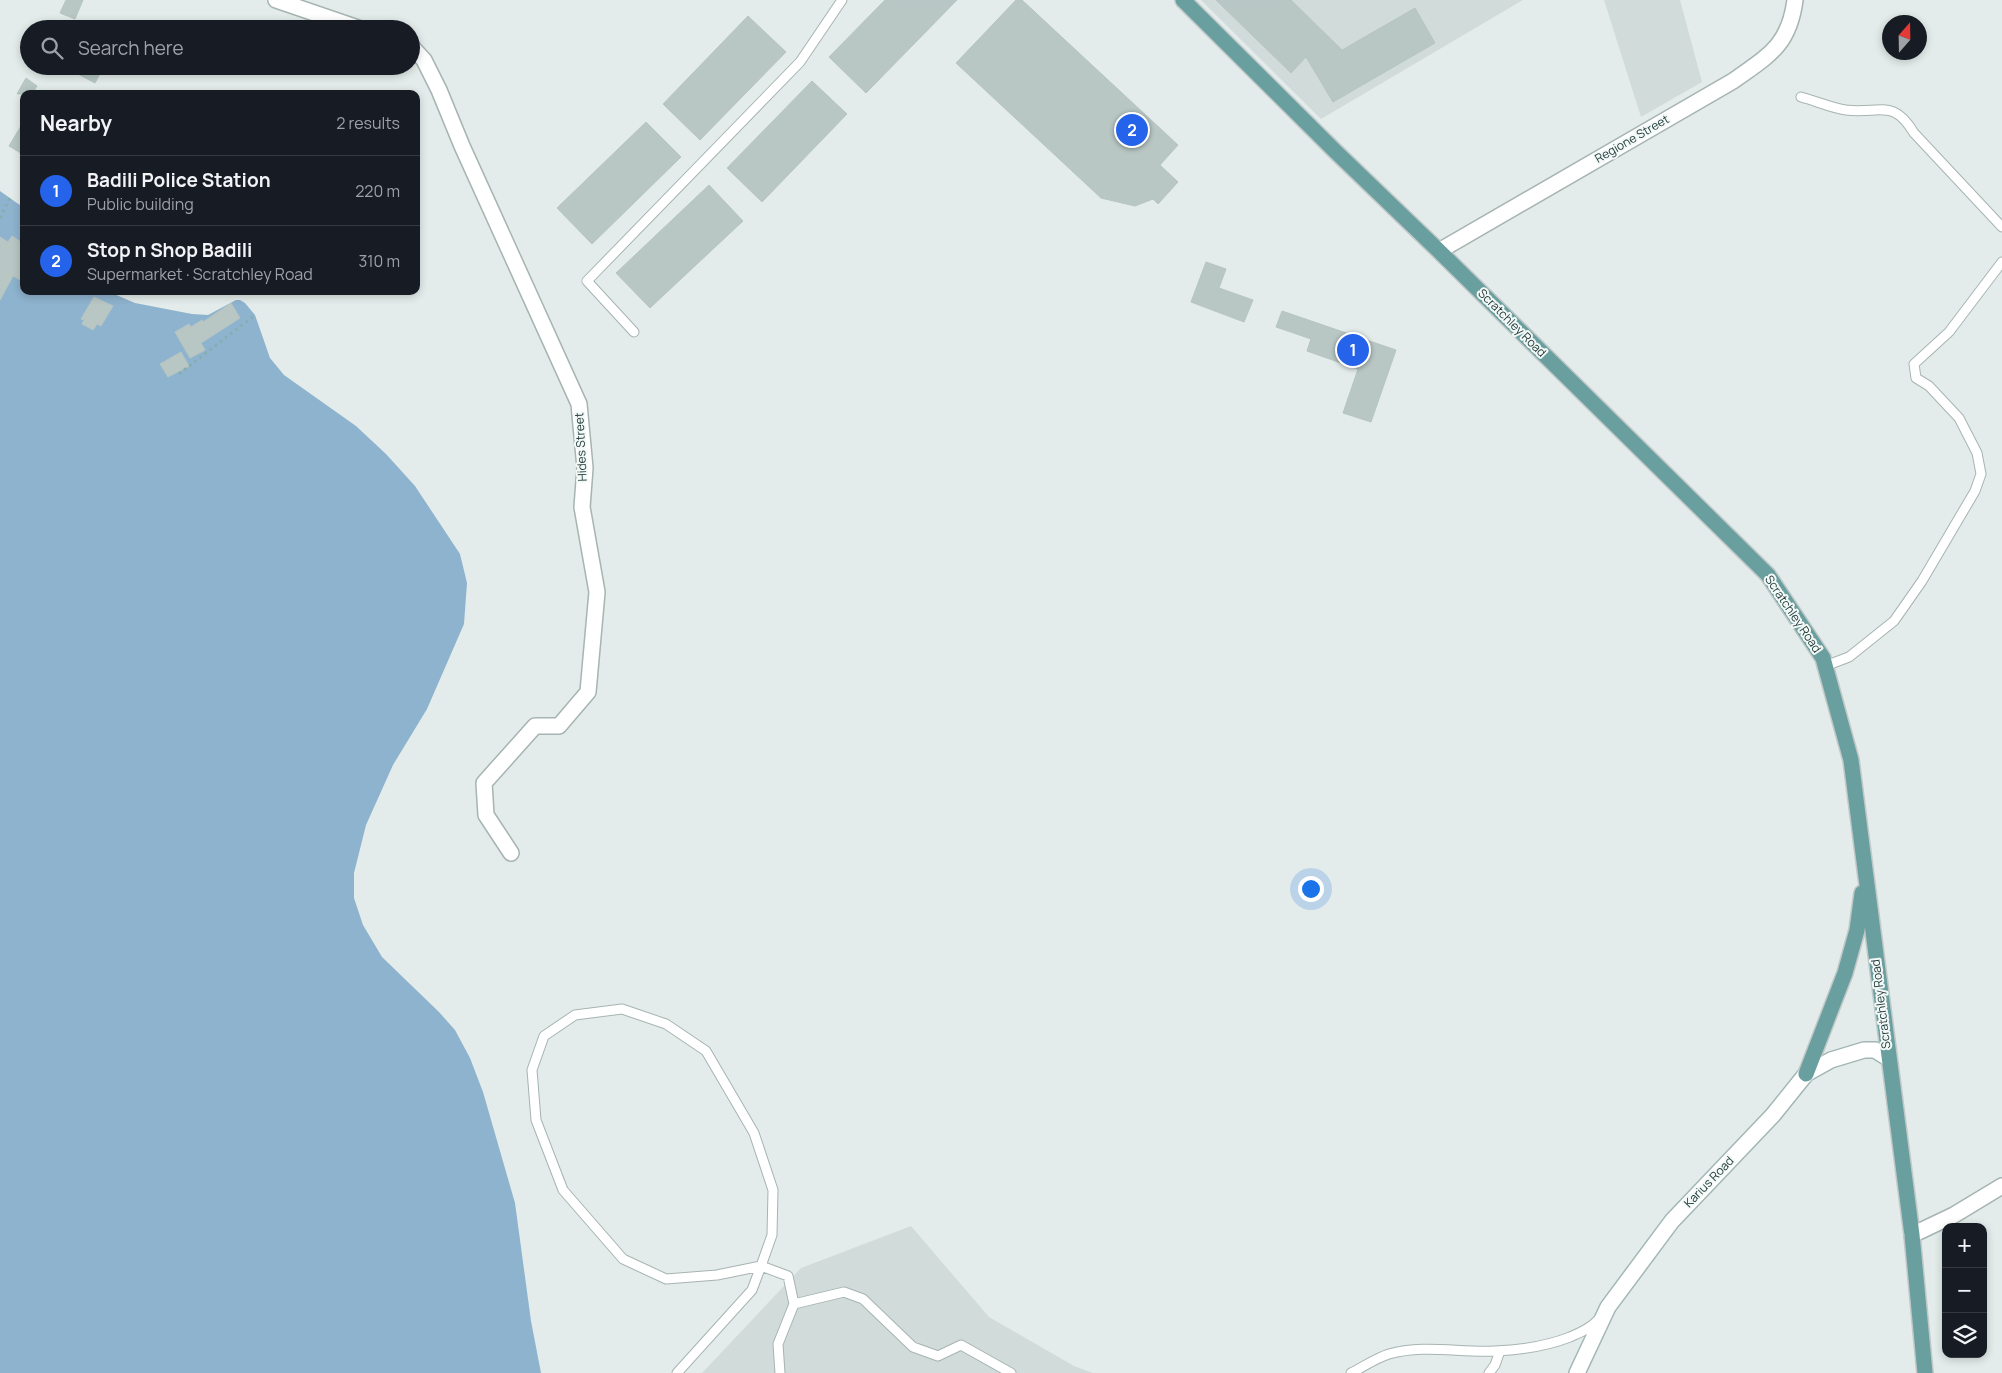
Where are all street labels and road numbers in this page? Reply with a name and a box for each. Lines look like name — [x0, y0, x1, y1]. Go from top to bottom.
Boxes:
street label: Regione Street — [1591, 110, 1672, 167]
street label: Scratchley Road — [1475, 285, 1550, 360]
street label: Hides Street — [570, 412, 591, 482]
street label: Scratchley Road — [1761, 572, 1826, 656]
street label: Scratchley Road — [1867, 958, 1894, 1050]
street label: Karius Road — [1680, 1152, 1737, 1211]

